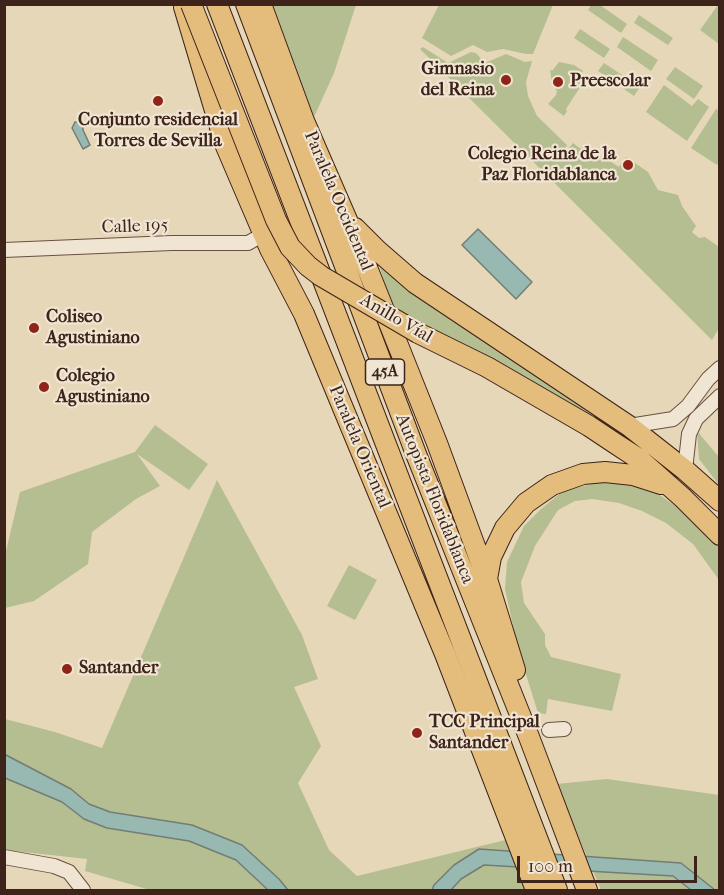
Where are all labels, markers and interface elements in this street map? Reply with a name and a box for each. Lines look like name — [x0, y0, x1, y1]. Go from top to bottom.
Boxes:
place label: Gimnasio del Reina — [421, 59, 494, 101]
place label: Preescolar — [570, 71, 651, 93]
marker: Gimnasio del Reina — [499, 73, 513, 87]
marker: Preescolar — [551, 75, 565, 89]
marker: Conjunto residencial Torres de Sevilla — [151, 94, 165, 108]
place label: Conjunto residencial Torres de Sevilla — [78, 110, 238, 152]
street label: Paralela Occidental — [299, 128, 377, 274]
place label: Colegio Reina de la Paz Floridablanca — [468, 144, 616, 186]
marker: Colegio Reina de la Paz Floridablanca — [621, 158, 635, 172]
street label: Calle 195 — [101, 215, 169, 239]
street label: Anillo Víal — [356, 290, 436, 348]
place label: Coliseo Agustiniano — [46, 307, 140, 350]
marker: Coliseo Agustiniano — [27, 321, 41, 335]
road number: 45A — [366, 359, 404, 385]
place label: Colegio Agustiniano — [56, 366, 150, 409]
marker: Colegio Agustiniano — [37, 380, 51, 394]
street label: Paralela Oriental — [323, 382, 395, 512]
street label: Autopista Floridablanca — [390, 411, 478, 587]
place label: Santander — [79, 658, 158, 680]
marker: Santander — [60, 662, 74, 676]
place label: TCC Principal Santander — [429, 712, 540, 754]
marker: TCC Principal Santander — [410, 726, 424, 740]
scale bar — [520, 844, 700, 882]
text: 100 m — [528, 856, 573, 877]

